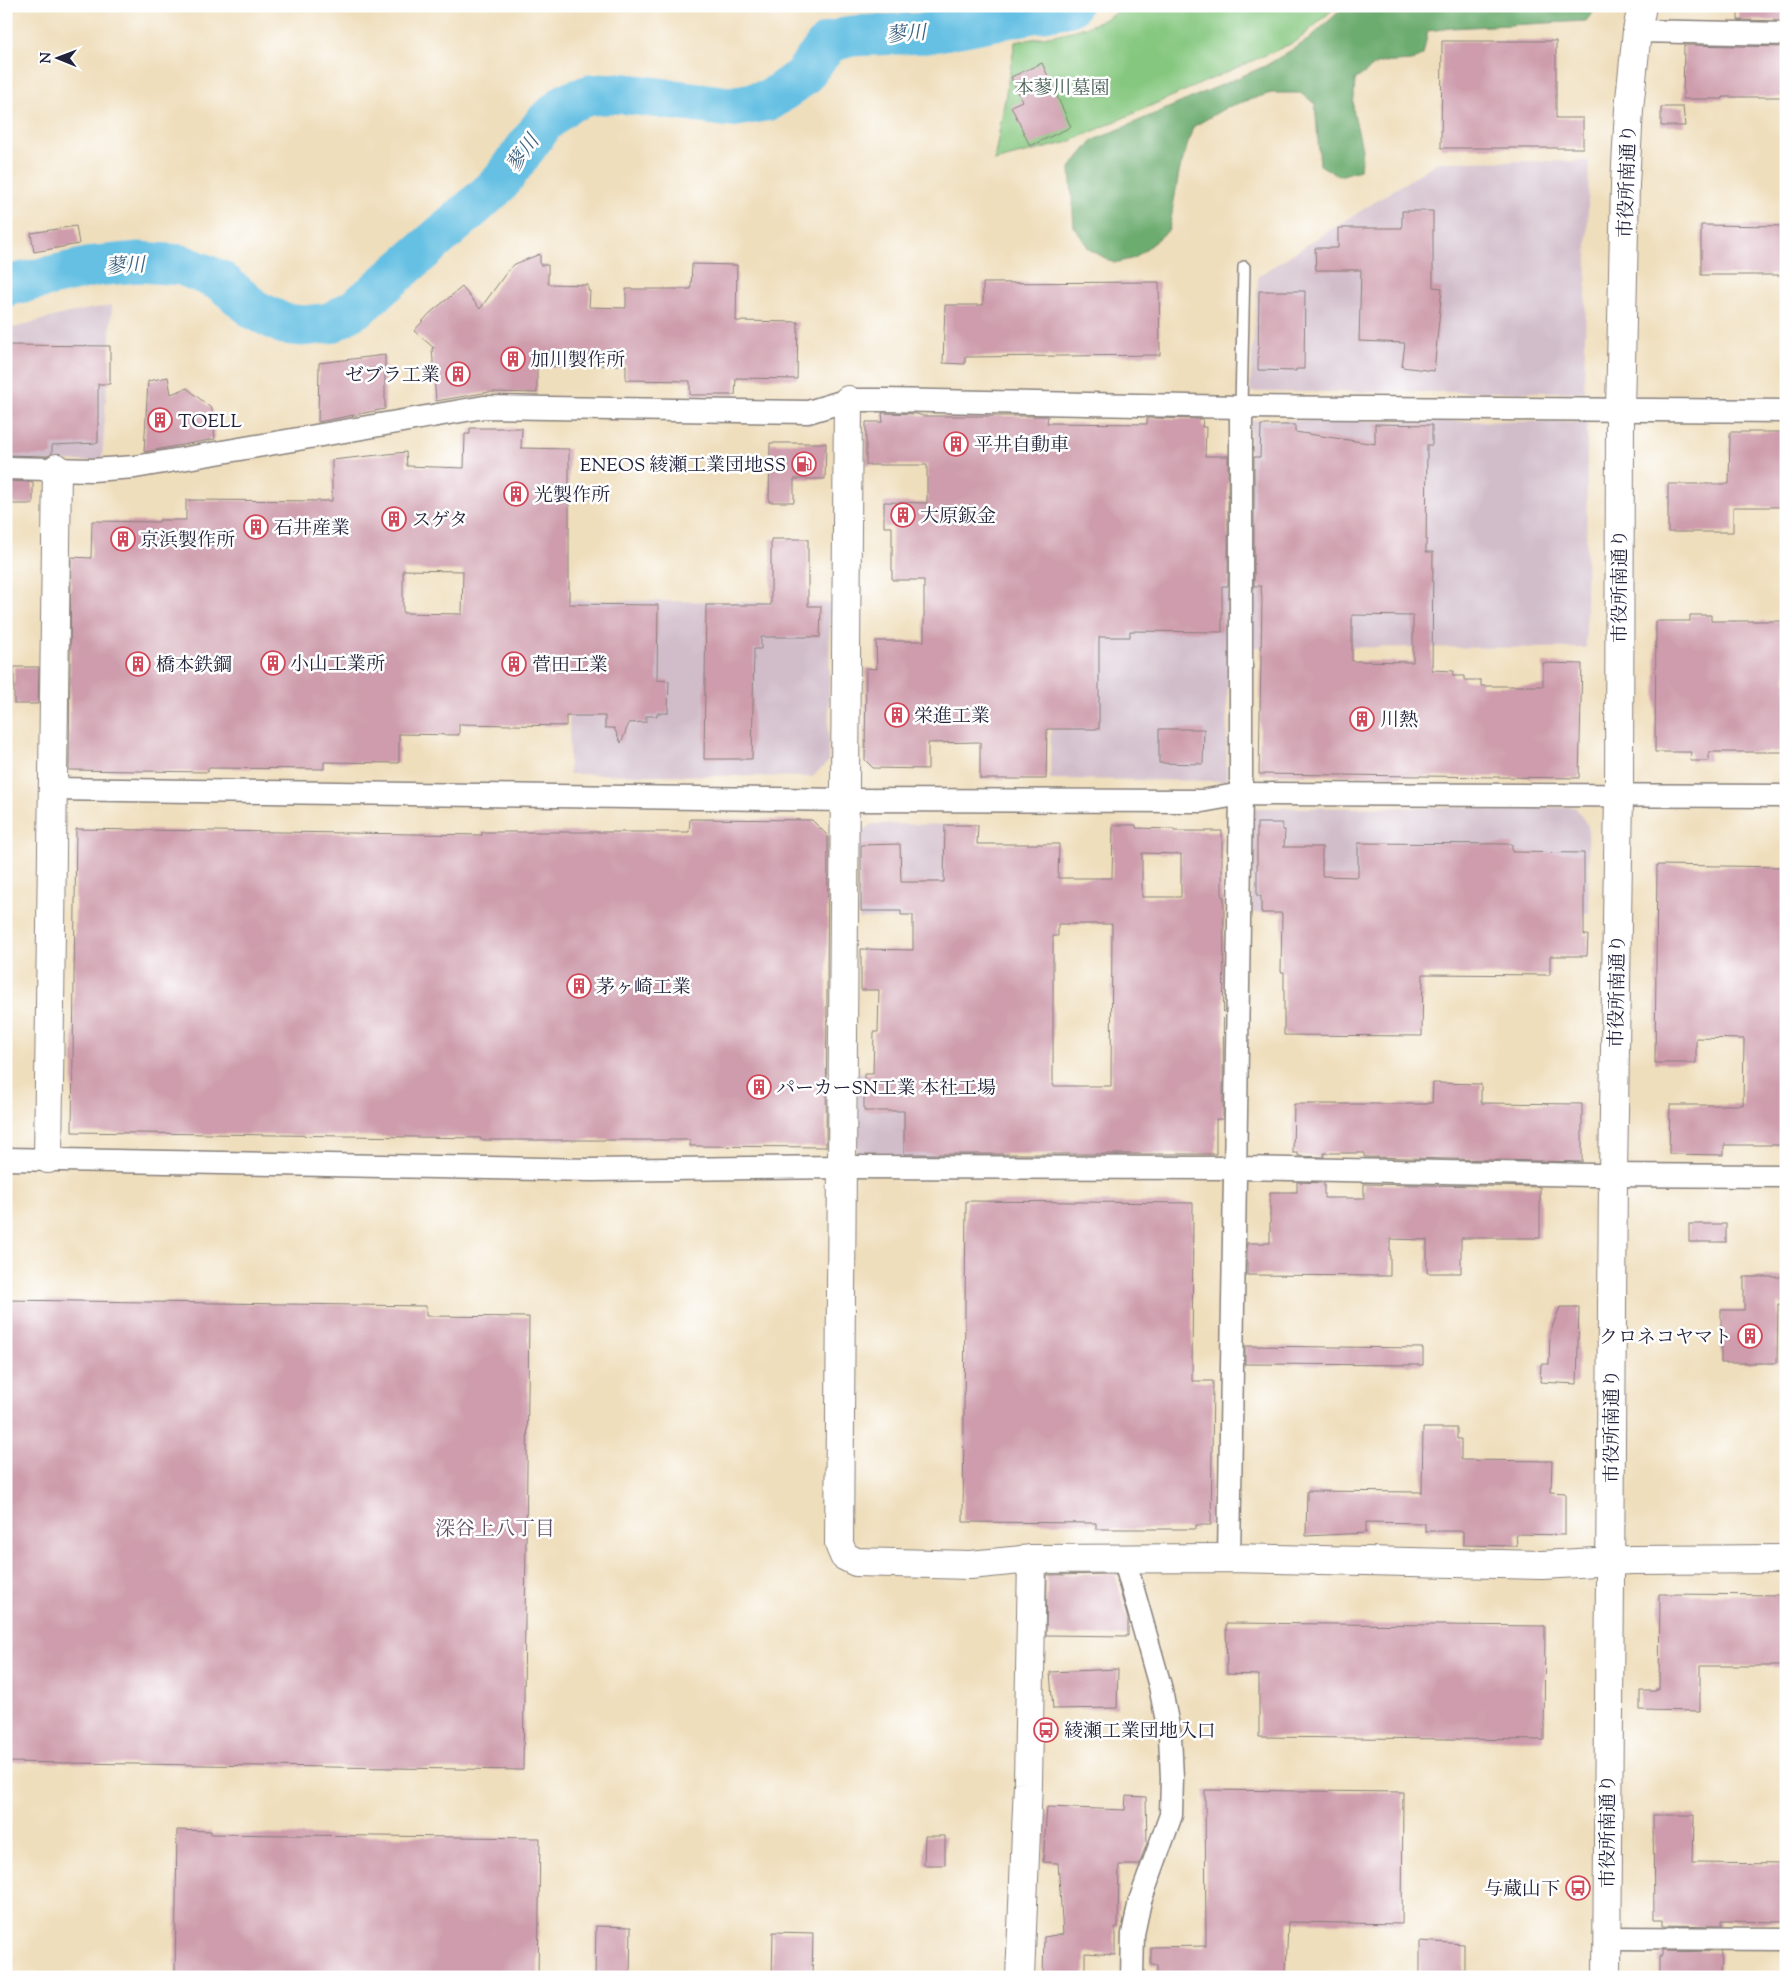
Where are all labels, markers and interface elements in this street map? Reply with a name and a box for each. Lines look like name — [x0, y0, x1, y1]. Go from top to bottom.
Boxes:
water label: 蓼川 — [885, 19, 929, 51]
north arrow — [32, 32, 82, 82]
text: N — [37, 52, 57, 64]
park label: 本蓼川墓園 — [1014, 76, 1110, 103]
street label: 市役所南通り — [1613, 124, 1644, 239]
water label: 蓼川 — [501, 128, 549, 179]
water label: 蓼川 — [104, 252, 148, 283]
building icon: 加川製作所 — [500, 346, 526, 372]
place label: 加川製作所 — [530, 348, 625, 375]
building icon: ゼブラ工業 — [445, 361, 471, 387]
place label: ゼブラ工業 — [345, 363, 440, 390]
building icon: TOELL — [147, 407, 173, 433]
place label: TOELL — [178, 409, 242, 436]
building icon: 平井自動車 — [943, 431, 969, 457]
place label: 平井自動車 — [974, 433, 1069, 460]
fuel station icon: ENEOS 綾瀬工業団地SS — [791, 451, 817, 477]
place label: ENEOS 綾瀬工業団地SS — [580, 453, 786, 480]
building icon: 光製作所 — [503, 481, 529, 507]
place label: 光製作所 — [534, 483, 610, 510]
building icon: 大原鈑金 — [890, 502, 916, 528]
place label: 大原鈑金 — [920, 504, 996, 531]
building icon: スゲタ — [381, 506, 407, 532]
place label: スゲタ — [412, 508, 468, 535]
building icon: 石井産業 — [243, 514, 269, 540]
place label: 石井産業 — [274, 516, 350, 543]
building icon: 京浜製作所 — [110, 526, 136, 552]
place label: 京浜製作所 — [140, 528, 235, 555]
street label: 市役所南通り — [1608, 529, 1635, 643]
building icon: 小山工業所 — [260, 650, 286, 676]
building icon: 橋本鉄鋼 — [125, 651, 151, 677]
building icon: 菅田工業 — [501, 651, 527, 677]
place label: 小山工業所 — [290, 652, 385, 679]
place label: 橋本鉄鋼 — [156, 653, 232, 680]
place label: 菅田工業 — [532, 653, 608, 680]
building icon: 栄進工業 — [884, 702, 910, 728]
place label: 栄進工業 — [914, 704, 990, 731]
building icon: 川熱 — [1349, 706, 1375, 732]
place label: 川熱 — [1380, 708, 1418, 735]
street label: 市役所南通り — [1604, 934, 1633, 1048]
building icon: 茅ヶ崎工業 — [566, 973, 592, 999]
place label: 茅ヶ崎工業 — [596, 975, 691, 1002]
building icon: パーカーSN工業 本社工場 — [746, 1074, 772, 1100]
place label: パーカーSN工業 本社工場 — [776, 1076, 996, 1103]
building icon: クロネコヤマト — [1737, 1323, 1763, 1349]
place label: クロネコヤマト — [1599, 1325, 1732, 1352]
street label: 市役所南通り — [1600, 1369, 1627, 1483]
district label: 深谷上八丁目 — [435, 1516, 555, 1545]
bus stop icon: 綾瀬工業団地入口 — [1033, 1717, 1059, 1743]
place label: 綾瀬工業団地入口 — [1064, 1719, 1216, 1746]
street label: 市役所南通り — [1596, 1774, 1623, 1888]
bus stop icon: 与蔵山下 — [1565, 1875, 1591, 1901]
place label: 与蔵山下 — [1484, 1877, 1560, 1904]

